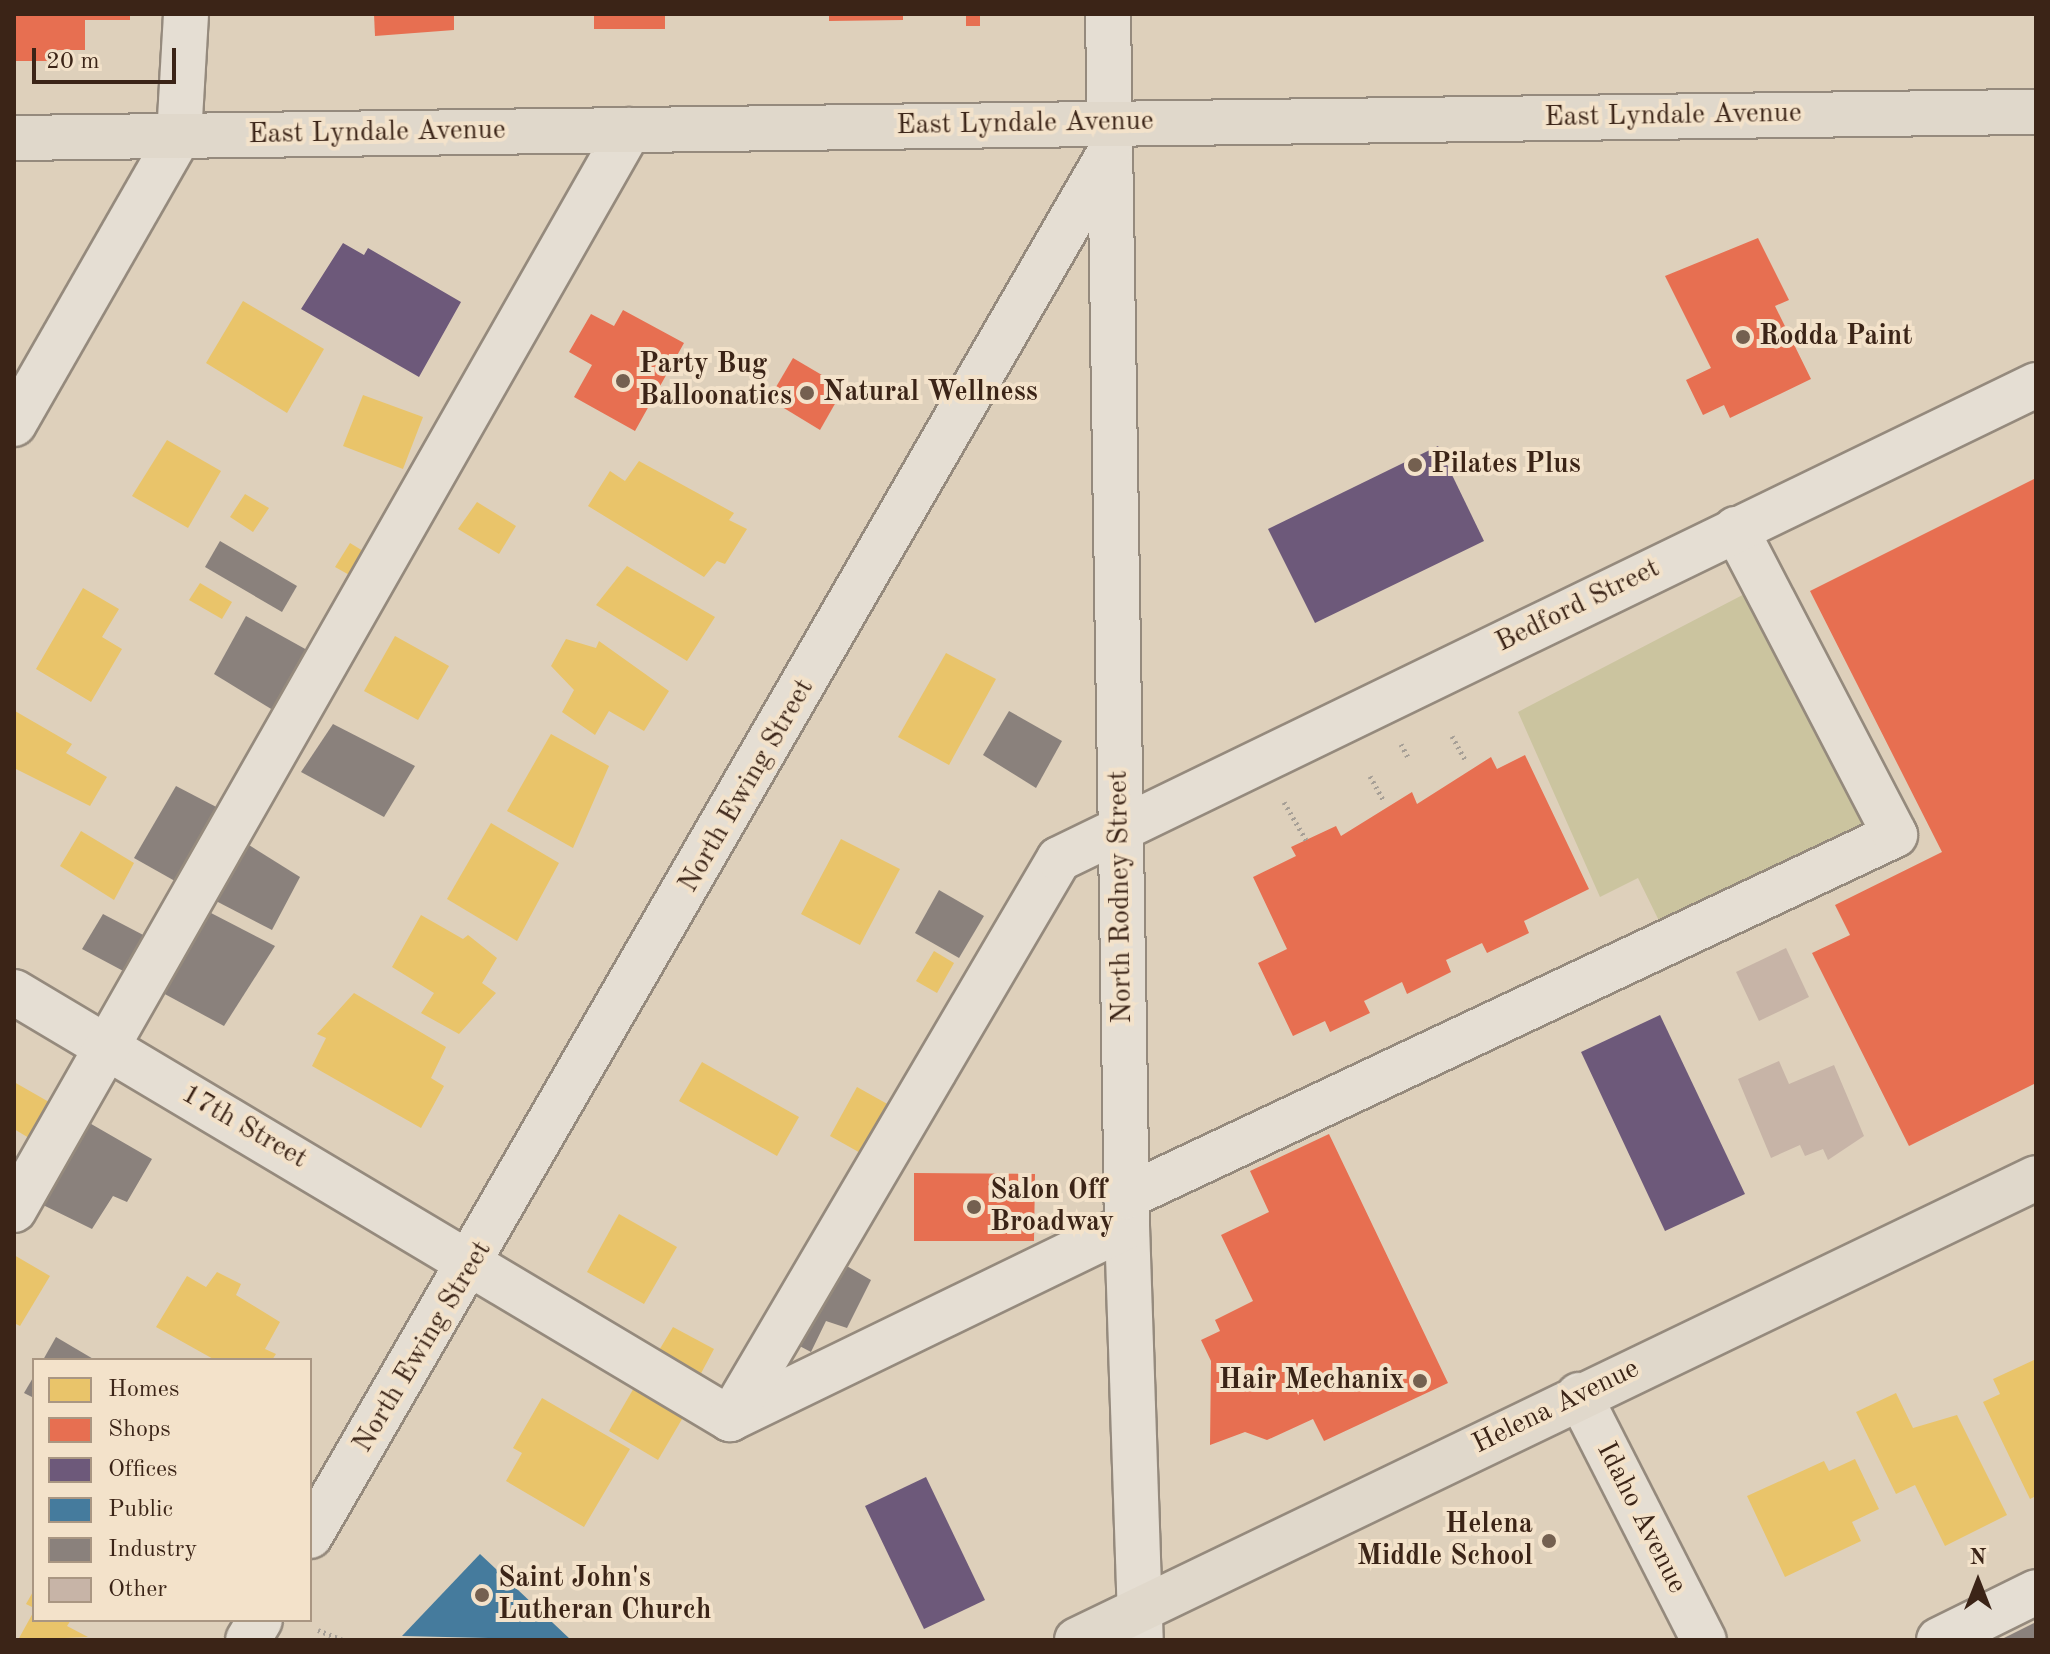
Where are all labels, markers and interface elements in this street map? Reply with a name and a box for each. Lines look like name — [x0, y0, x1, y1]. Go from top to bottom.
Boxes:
scale bar — [36, 32, 180, 82]
text: 20 m — [46, 50, 100, 74]
street label: East Lyndale Avenue — [1544, 97, 1802, 135]
street label: East Lyndale Avenue — [896, 105, 1154, 143]
street label: East Lyndale Avenue — [248, 114, 506, 152]
place label: Rodda Paint — [1759, 320, 1912, 354]
marker: Rodda Paint — [1734, 328, 1752, 346]
place label: Party Bug Balloonatics — [639, 348, 792, 414]
marker: Party Bug Balloonatics — [614, 372, 632, 390]
place label: Natural Wellness — [823, 376, 1038, 410]
marker: Natural Wellness — [798, 384, 816, 402]
place label: Pilates Plus — [1431, 448, 1581, 482]
marker: Pilates Plus — [1406, 456, 1424, 474]
street label: Bedford Street — [1491, 552, 1665, 660]
street label: North Ewing Street — [672, 673, 822, 899]
street label: North Rodney Street — [1102, 770, 1140, 1024]
street label: 17th Street — [175, 1078, 313, 1176]
place label: Salon Off Broadway — [990, 1174, 1114, 1240]
marker: Salon Off Broadway — [965, 1198, 983, 1216]
street label: North Ewing Street — [347, 1235, 499, 1459]
street label: Helena Avenue — [1467, 1352, 1645, 1462]
legend — [32, 1358, 312, 1622]
place label: Hair Mechanix — [1219, 1364, 1404, 1398]
marker: Hair Mechanix — [1411, 1372, 1429, 1390]
text: Homes — [108, 1378, 179, 1402]
text: Shops — [108, 1418, 171, 1442]
street label: Idaho Avenue — [1588, 1437, 1694, 1599]
text: Offices — [108, 1458, 177, 1482]
text: Public — [108, 1498, 173, 1522]
place label: Helena Middle School — [1357, 1508, 1533, 1574]
marker: Helena Middle School — [1540, 1532, 1558, 1550]
text: Industry — [108, 1538, 197, 1562]
north arrow — [1938, 1542, 2018, 1622]
text: N — [1970, 1547, 1986, 1569]
place label: Saint John's Lutheran Church — [498, 1562, 712, 1628]
text: Other — [108, 1578, 167, 1602]
marker: Saint John's Lutheran Church — [473, 1586, 491, 1604]

